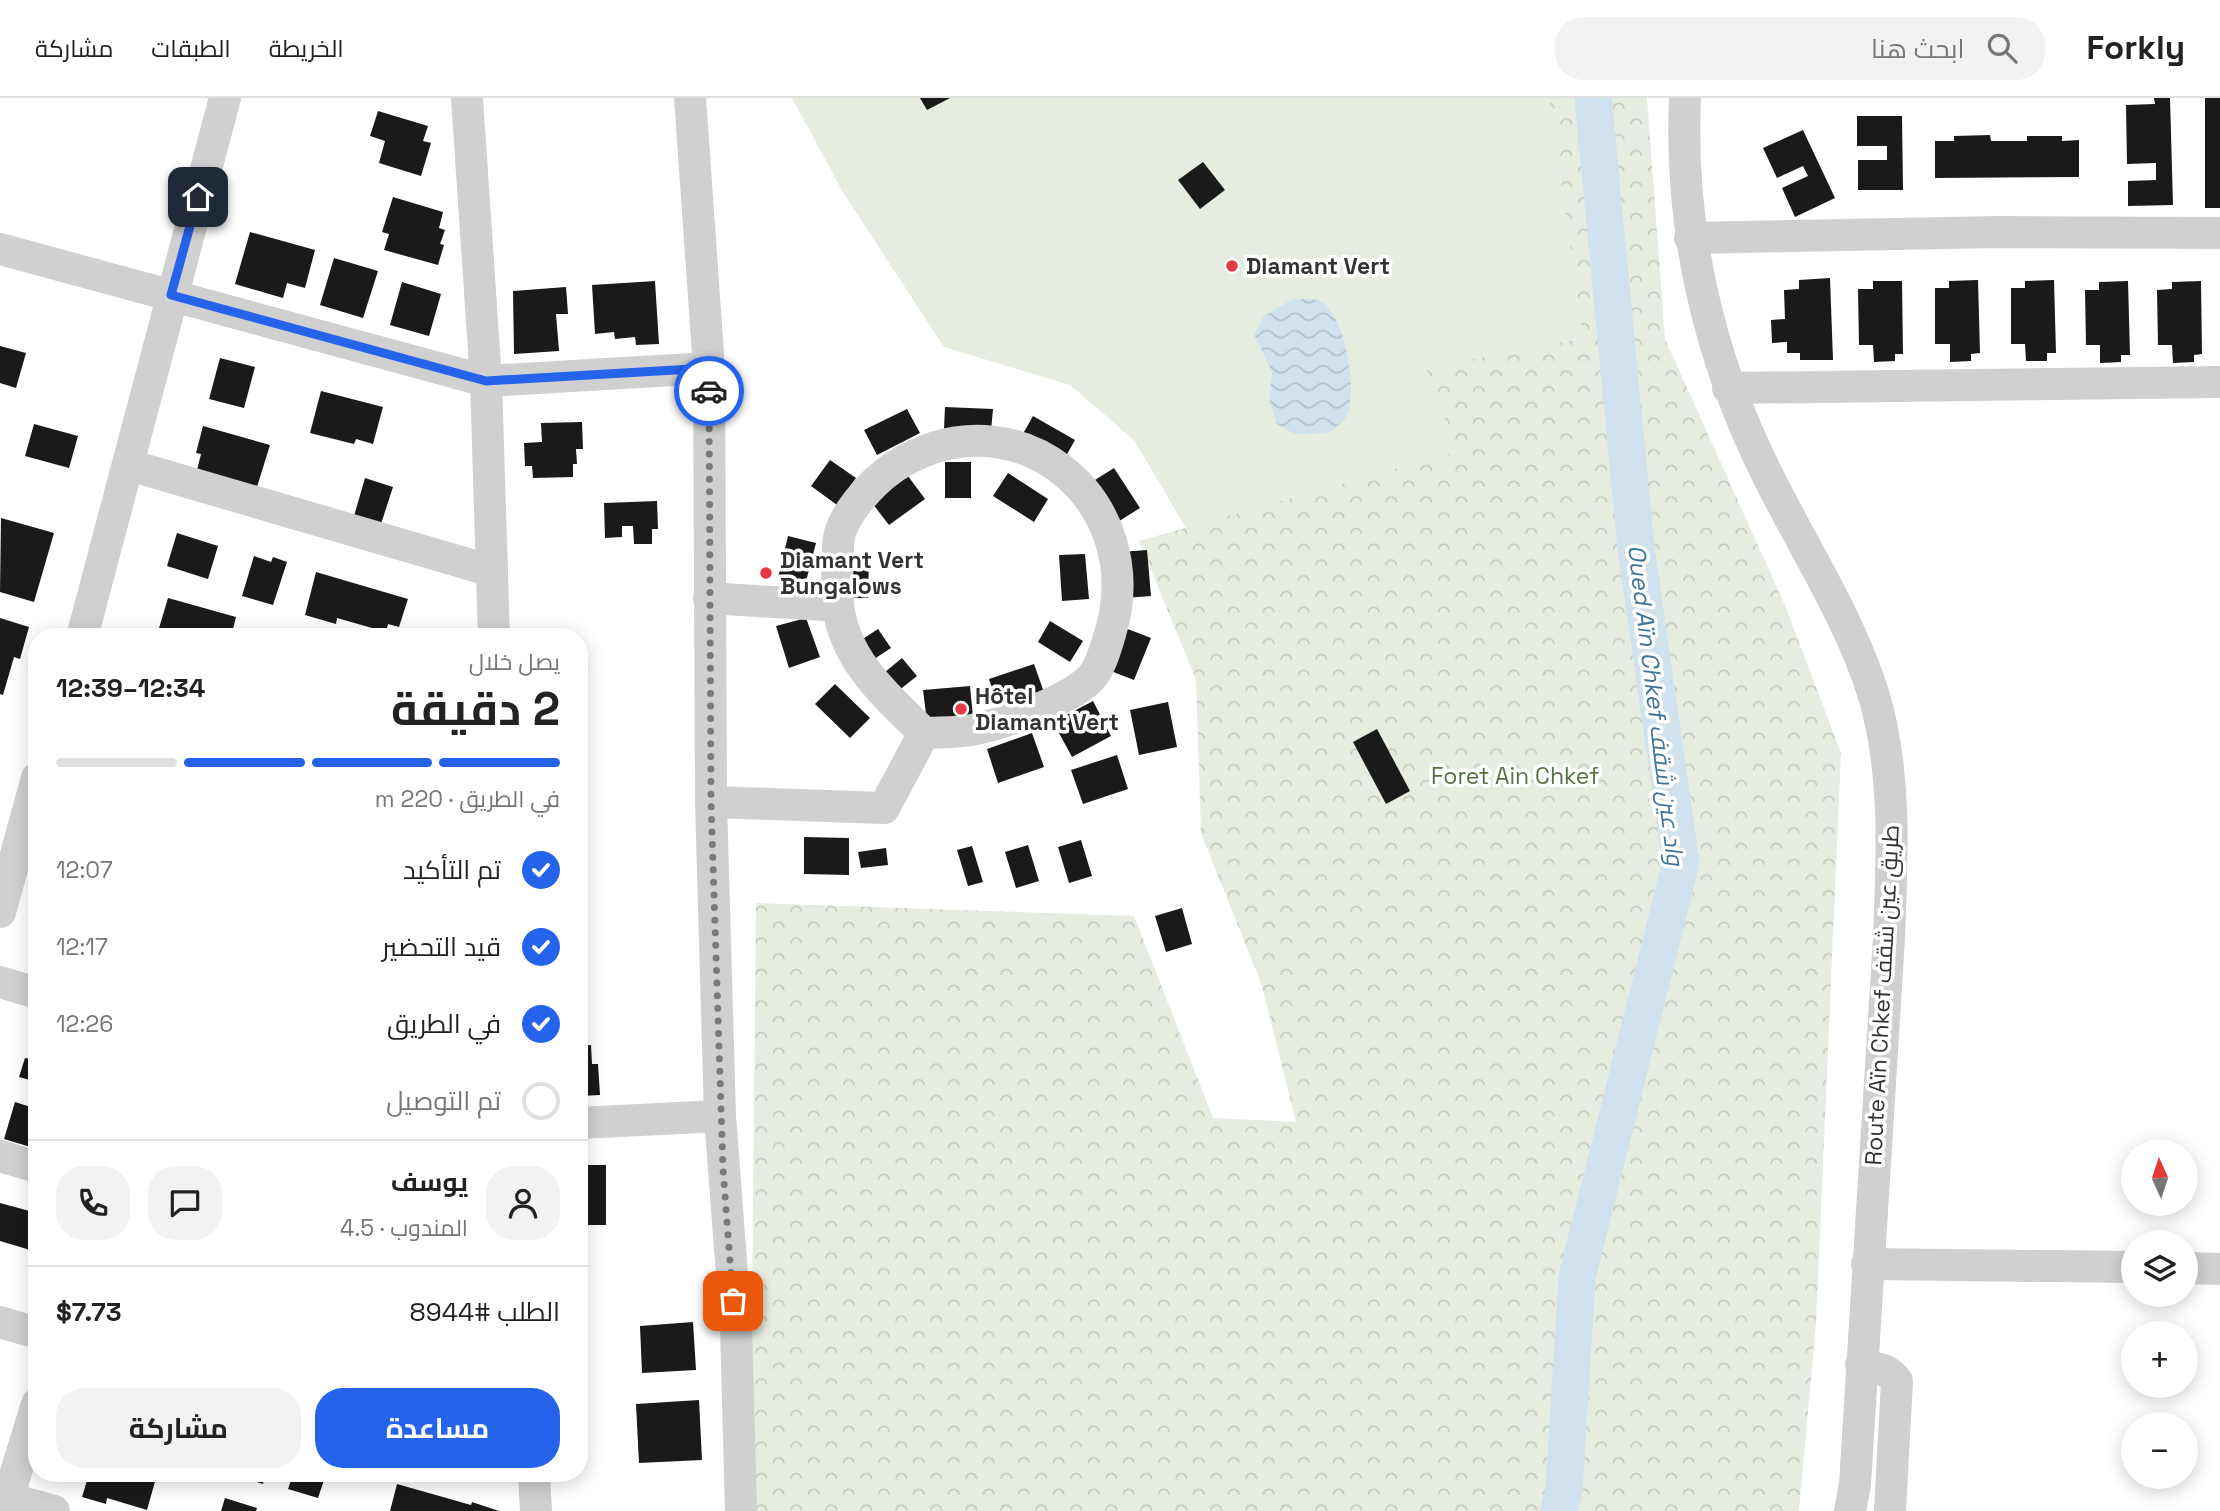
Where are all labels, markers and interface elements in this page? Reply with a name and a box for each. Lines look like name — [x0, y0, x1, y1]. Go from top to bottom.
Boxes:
search box — [1555, 17, 2045, 80]
text: Forkly — [2087, 27, 2185, 69]
icon: search — [1983, 29, 2021, 67]
text: ابحث هنا — [1871, 32, 1965, 66]
text: مشاركة — [35, 33, 113, 64]
text: الطبقات — [151, 33, 231, 64]
text: الخريطة — [269, 33, 344, 64]
pin — [168, 167, 228, 227]
icon: home — [179, 178, 217, 216]
place label: Diamant Vert — [1246, 251, 1390, 281]
marker: Diamant Vert — [1224, 258, 1240, 274]
courier — [674, 356, 744, 426]
icon: car — [690, 372, 728, 410]
water label: Oued Aïn Chkef واد عين شقف — [1621, 543, 1691, 869]
place label: Diamant Vert Bungalows — [780, 545, 924, 601]
marker: Diamant Vert Bungalows — [758, 565, 774, 581]
text: يصل خلال — [469, 647, 560, 677]
text: 12:34–12:39 — [56, 671, 205, 705]
text: 2 دقيقة — [391, 680, 560, 738]
place label: Hôtel Diamant Vert — [975, 681, 1119, 737]
marker: Hôtel Diamant Vert — [953, 701, 969, 717]
park label: Foret Ain Chkef — [1431, 761, 1599, 791]
text: في الطريق · 220 m — [375, 784, 560, 814]
street label: Route Aïn Chkef طريق عين شقف — [1858, 824, 1906, 1166]
icon: check — [522, 851, 560, 889]
text: تم التأكيد — [403, 853, 501, 887]
text: 12:07 — [56, 855, 113, 885]
icon: check — [522, 928, 560, 966]
text: قيد التحضير — [382, 930, 501, 964]
text: 12:17 — [56, 932, 108, 962]
icon: check — [522, 1005, 560, 1043]
text: في الطريق — [387, 1007, 501, 1041]
text: 12:26 — [56, 1009, 113, 1039]
text: تم التوصيل — [386, 1084, 501, 1118]
north arrow — [2121, 1139, 2198, 1216]
map controls — [2121, 1139, 2198, 1489]
text: يوسف — [391, 1165, 468, 1199]
button: phone — [56, 1166, 130, 1240]
button: chat — [148, 1166, 222, 1240]
button: person — [486, 1166, 560, 1240]
text: المندوب · 4.5 — [340, 1213, 468, 1243]
button: layers — [2121, 1230, 2198, 1307]
pin — [703, 1271, 763, 1331]
icon: bag — [714, 1282, 752, 1320]
text: $7.73 — [56, 1295, 121, 1329]
text: الطلب #8944 — [410, 1295, 560, 1329]
button: + — [2121, 1321, 2198, 1398]
button: مشاركة — [56, 1388, 301, 1468]
button: مساعدة — [315, 1388, 560, 1468]
button: − — [2121, 1412, 2198, 1489]

